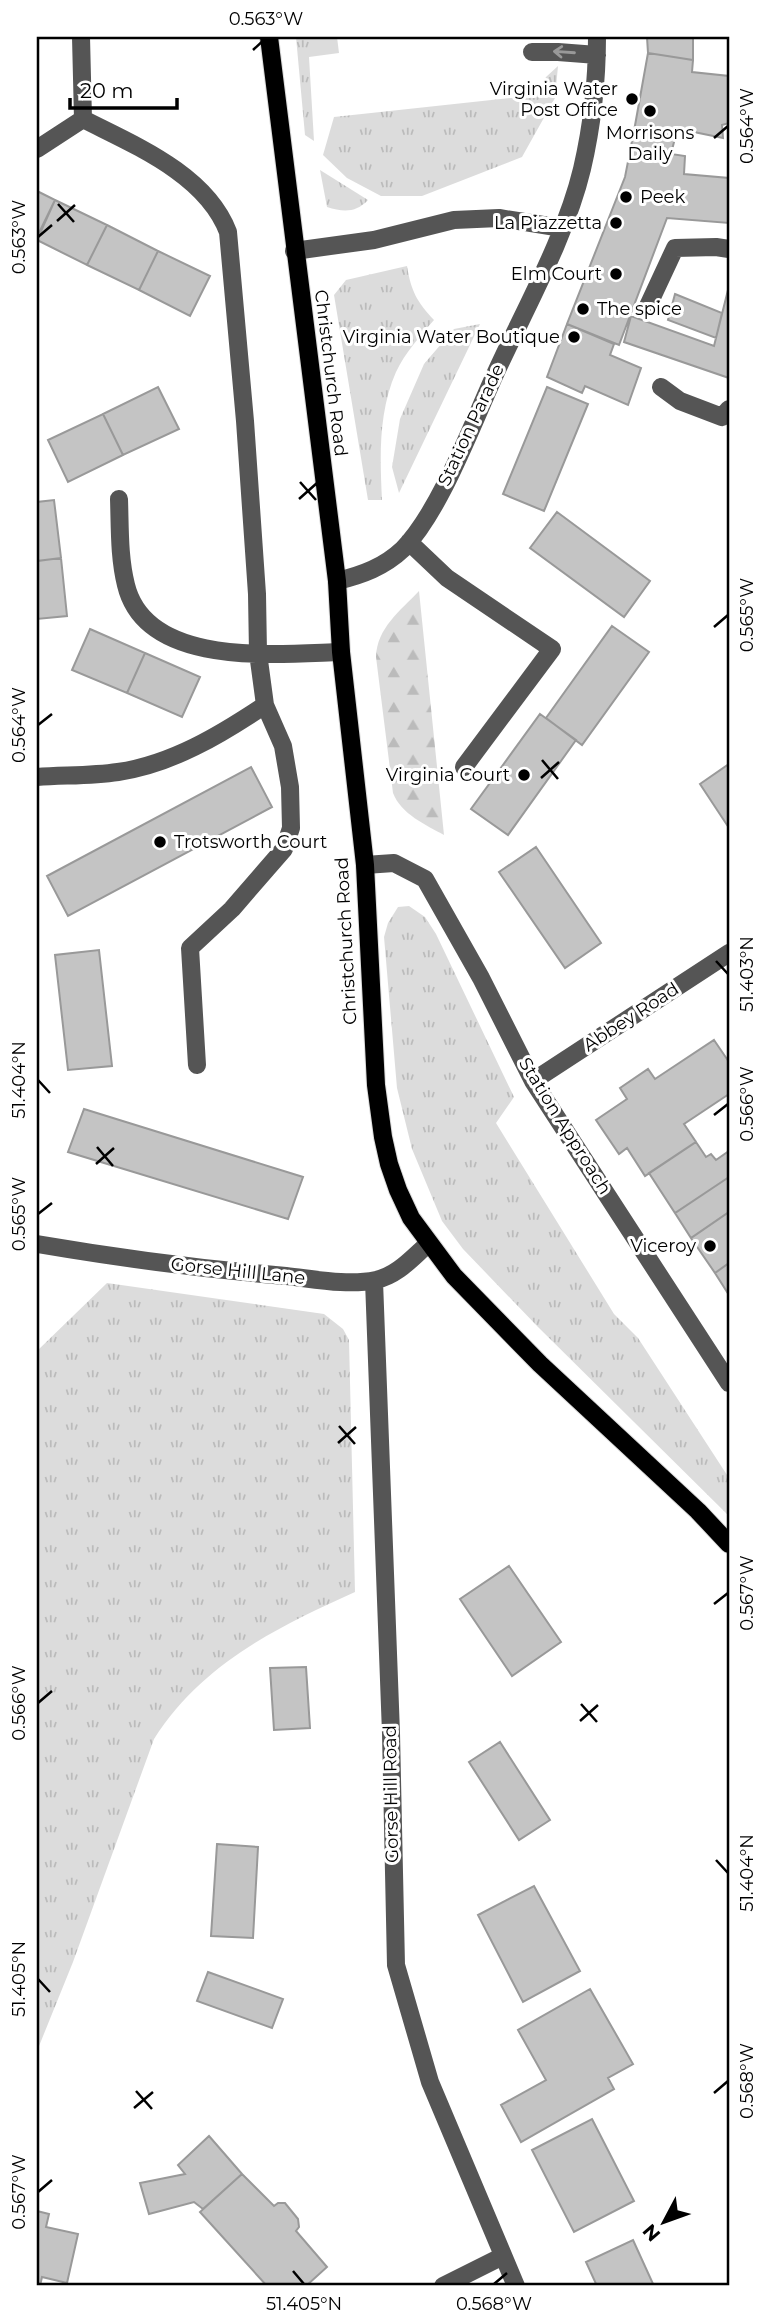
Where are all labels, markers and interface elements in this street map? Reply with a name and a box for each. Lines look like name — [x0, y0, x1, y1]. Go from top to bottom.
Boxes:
text: 0.563°W — [229, 8, 303, 30]
one-way arrow — [553, 46, 576, 59]
scale bar — [70, 66, 177, 110]
text: 20 m — [80, 78, 134, 103]
place label: Virginia Water Post Office — [490, 78, 618, 121]
text: 0.564°W — [736, 88, 758, 164]
marker: Virginia Water Post Office — [624, 91, 640, 107]
marker: Morrisons Daily — [642, 103, 658, 119]
place label: Morrisons Daily — [606, 122, 694, 165]
place label: Peek — [640, 186, 685, 208]
marker: Peek — [618, 189, 634, 205]
text: 0.563°W — [8, 200, 30, 274]
place label: La Piazzetta — [494, 212, 602, 234]
marker: La Piazzetta — [608, 215, 624, 231]
place label: Elm Court — [511, 263, 602, 285]
marker: Elm Court — [608, 266, 624, 282]
street label: Christchurch Road — [310, 288, 352, 458]
place label: The spice — [597, 298, 682, 320]
marker: The spice — [575, 301, 591, 317]
place label: Virginia Water Boutique — [343, 326, 560, 348]
marker: Virginia Water Boutique — [566, 329, 582, 345]
street label: Station Parade — [433, 360, 509, 490]
text: 0.565°W — [736, 578, 758, 652]
text: 0.564°W — [8, 687, 30, 763]
place label: Virginia Court — [386, 764, 510, 786]
marker: Virginia Court — [516, 767, 532, 783]
place label: Trotsworth Court — [174, 831, 327, 853]
marker: Trotsworth Court — [152, 834, 168, 850]
street label: Christchurch Road — [331, 857, 361, 1025]
text: 51.403°N — [736, 936, 758, 1012]
street label: Abbey Road — [579, 978, 683, 1056]
text: 51.404°N — [8, 1041, 30, 1119]
street label: Station Approach — [514, 1053, 616, 1199]
text: 0.566°W — [736, 1066, 758, 1142]
text: 0.565°W — [8, 1177, 30, 1251]
place label: Viceroy — [630, 1235, 696, 1257]
marker: Viceroy — [702, 1238, 718, 1254]
street label: Gorse Hill Lane — [170, 1253, 306, 1289]
text: 0.567°W — [736, 1555, 758, 1631]
text: 0.566°W — [8, 1665, 30, 1741]
street label: Gorse Hill Road — [379, 1725, 403, 1863]
text: 51.404°N — [736, 1834, 758, 1912]
text: 51.405°N — [8, 1941, 30, 2017]
text: 0.568°W — [736, 2043, 758, 2119]
text: 0.567°W — [8, 2154, 30, 2230]
north arrow — [630, 2186, 700, 2256]
text: N — [638, 2219, 665, 2246]
text: 51.405°N — [266, 2293, 342, 2315]
text: 0.568°W — [456, 2293, 532, 2315]

